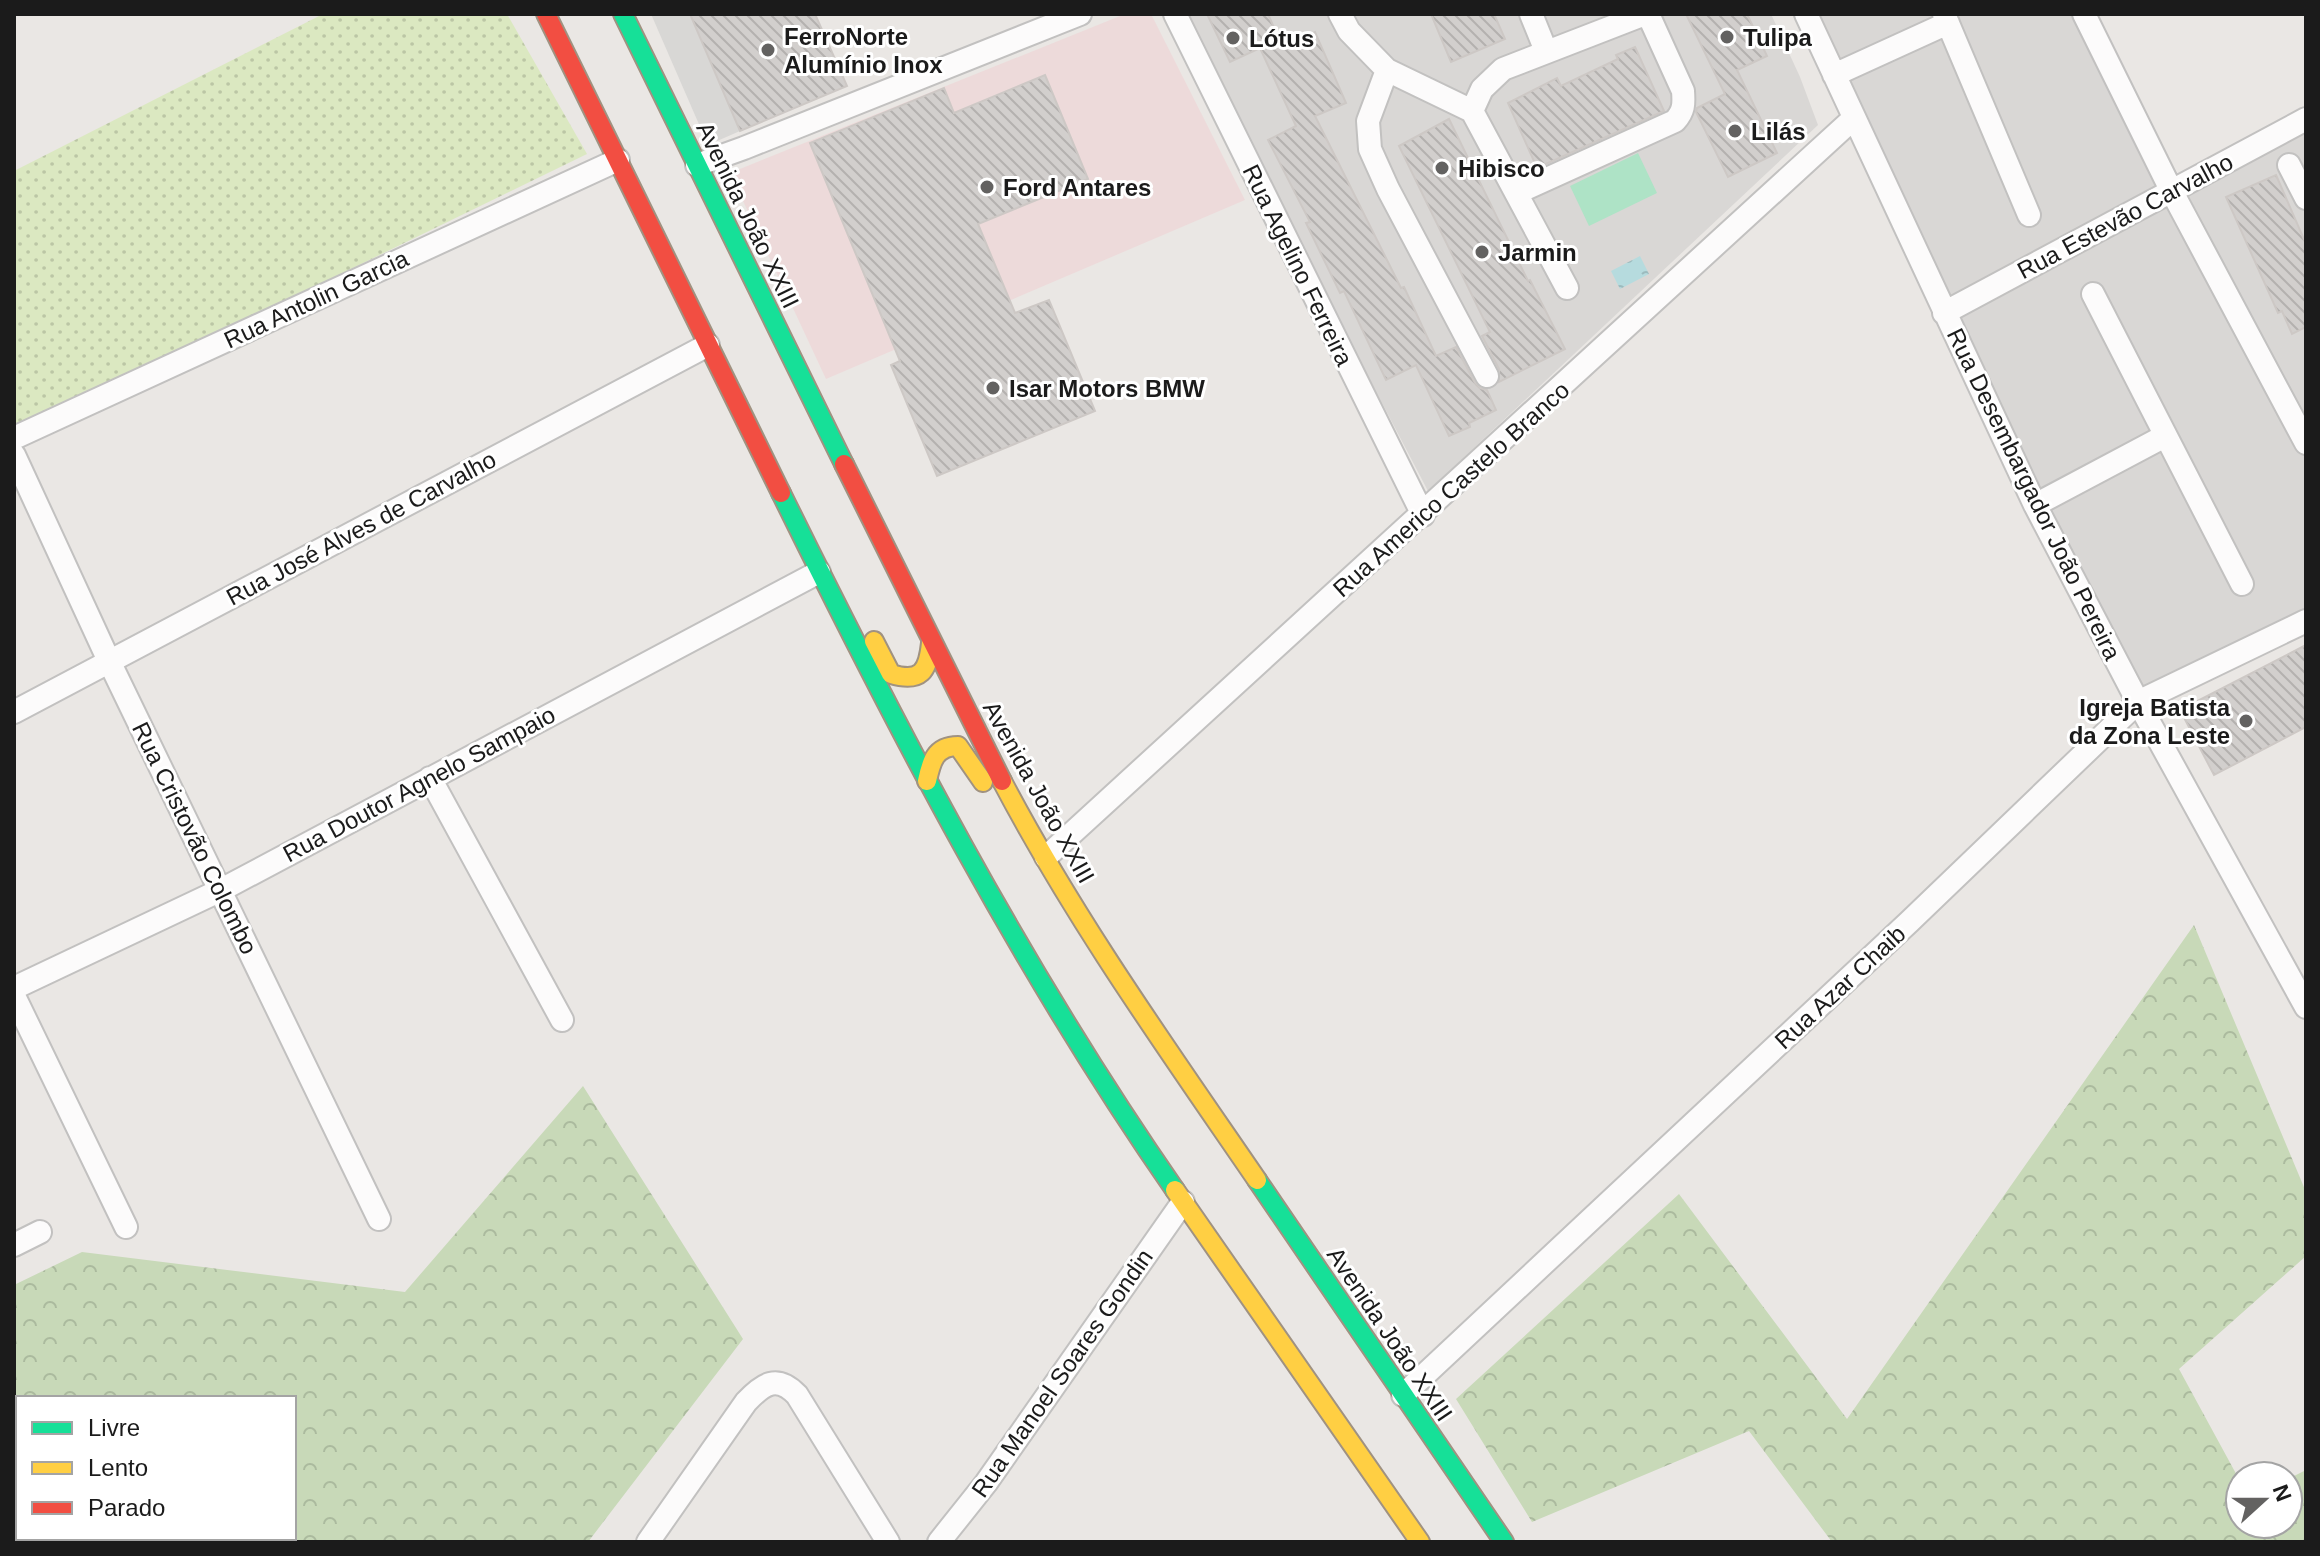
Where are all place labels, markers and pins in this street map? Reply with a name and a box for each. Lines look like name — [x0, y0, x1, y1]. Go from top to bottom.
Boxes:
place label: FerroNorte Alumínio Inox — [784, 23, 943, 78]
place label: Tulipa — [1743, 24, 1813, 51]
place label: Lótus — [1249, 25, 1314, 52]
marker: Tulipa — [1718, 28, 1736, 46]
marker: Lótus — [1224, 29, 1242, 47]
marker: FerroNorte Alumínio Inox — [759, 41, 777, 59]
place label: Lilás — [1751, 118, 1806, 145]
marker: Lilás — [1726, 122, 1744, 140]
place label: Hibisco — [1458, 155, 1545, 182]
marker: Hibisco — [1433, 159, 1451, 177]
place label: Ford Antares — [1003, 174, 1151, 201]
marker: Ford Antares — [978, 178, 996, 196]
place label: Jarmin — [1498, 239, 1577, 266]
marker: Jarmin — [1473, 243, 1491, 261]
place label: Isar Motors BMW — [1009, 375, 1205, 402]
marker: Isar Motors BMW — [984, 379, 1002, 397]
place label: Igreja Batista da Zona Leste — [2069, 694, 2231, 749]
marker: Igreja Batista da Zona Leste — [2237, 712, 2255, 730]

